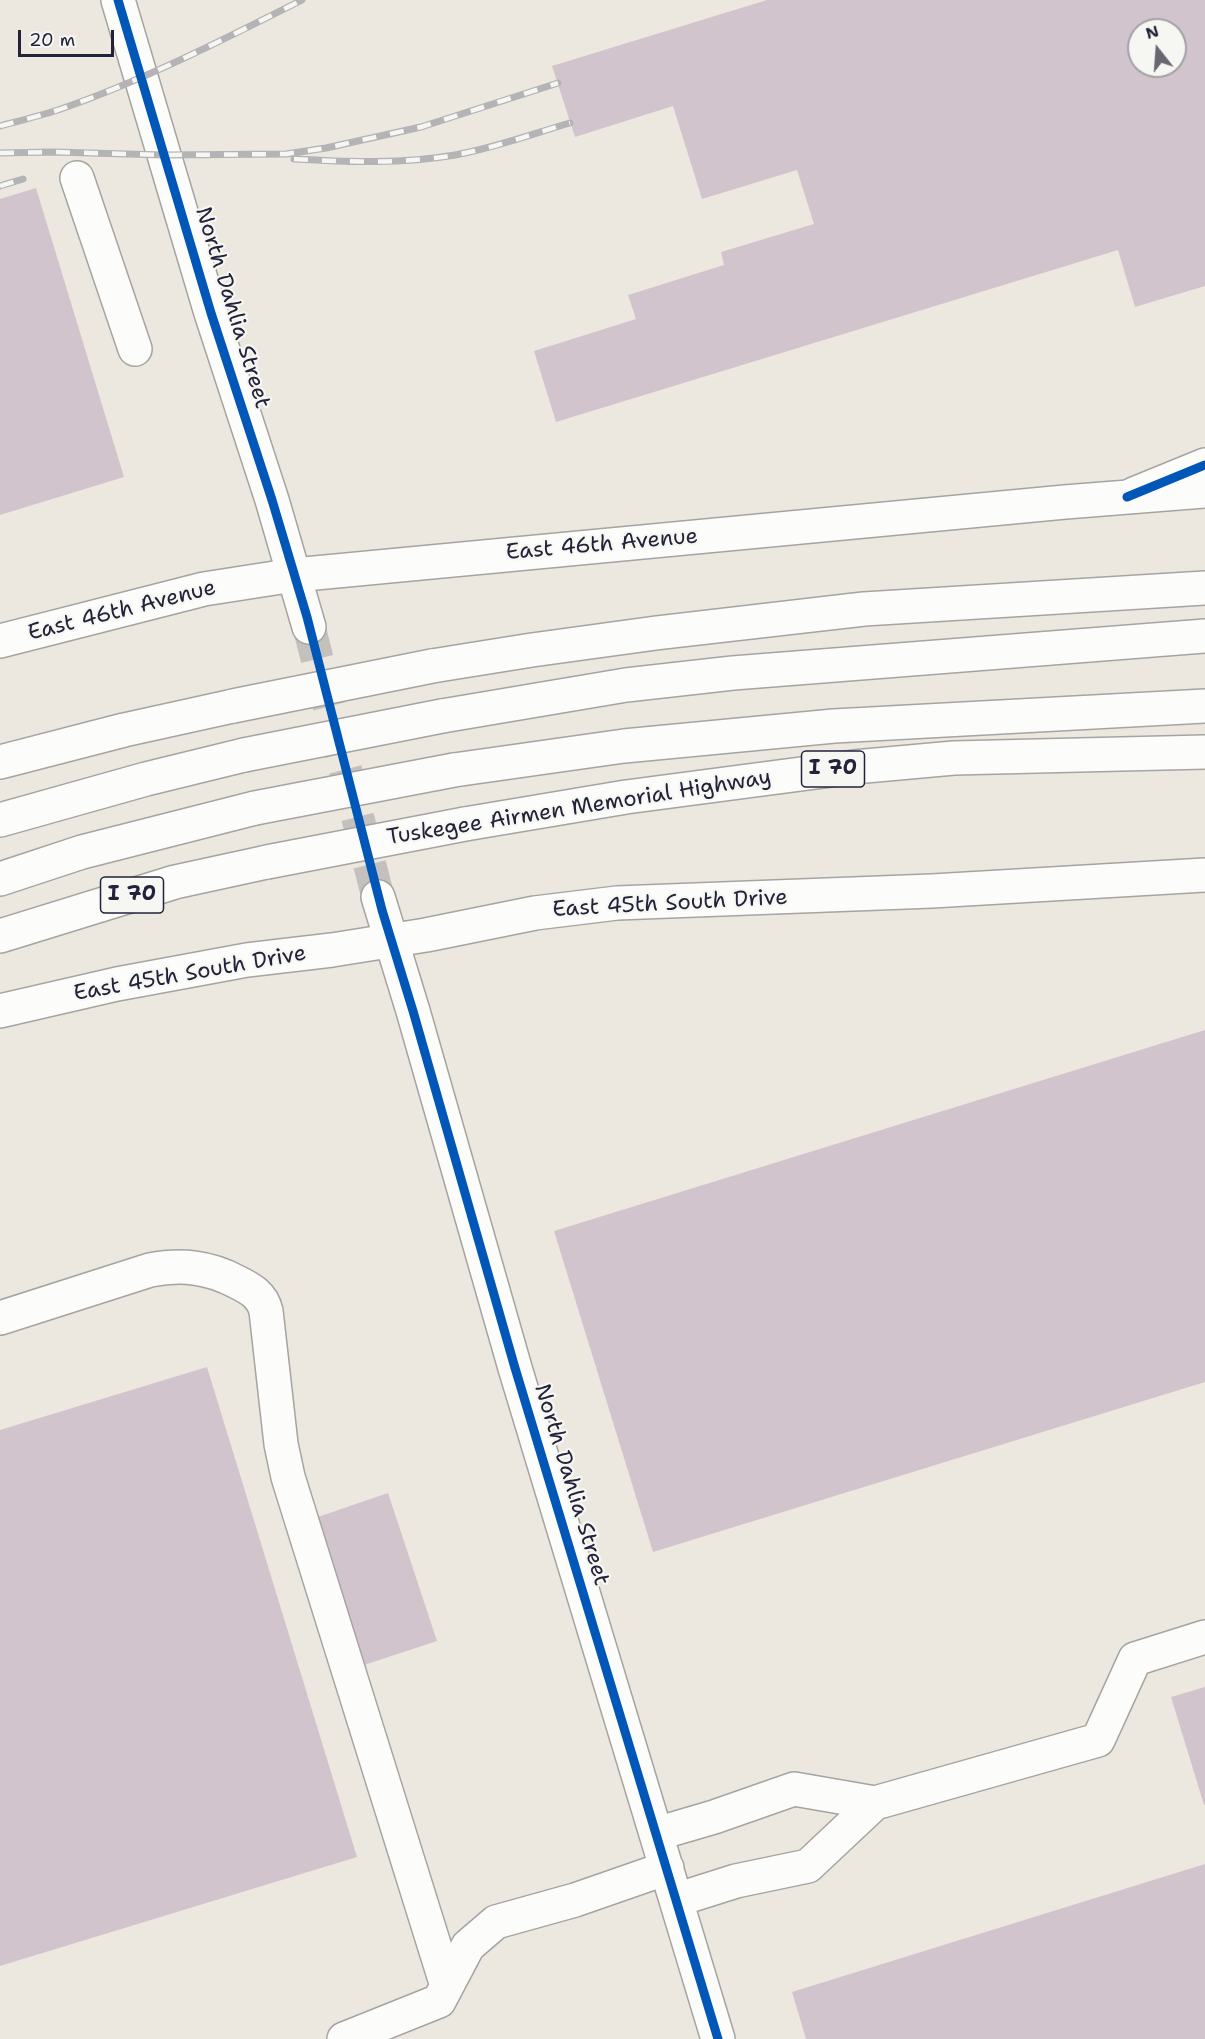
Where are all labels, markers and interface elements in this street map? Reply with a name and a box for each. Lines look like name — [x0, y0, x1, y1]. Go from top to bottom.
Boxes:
scale bar — [21, 18, 117, 56]
north arrow — [1127, 18, 1187, 78]
text: N — [1143, 20, 1161, 44]
text: 20 m — [29, 28, 75, 52]
street label: North Dahlia Street — [189, 204, 275, 412]
street label: East 46th Avenue — [505, 523, 699, 567]
street label: East 46th Avenue — [25, 575, 219, 647]
road number: I 70 — [802, 751, 864, 787]
street label: Tuskegee Airmen Memorial Highway — [385, 765, 773, 851]
road number: I 70 — [100, 877, 164, 913]
street label: East 45th South Drive — [552, 885, 788, 923]
street label: East 45th South Drive — [72, 941, 308, 1007]
street label: North Dahlia Street — [528, 1381, 614, 1589]

